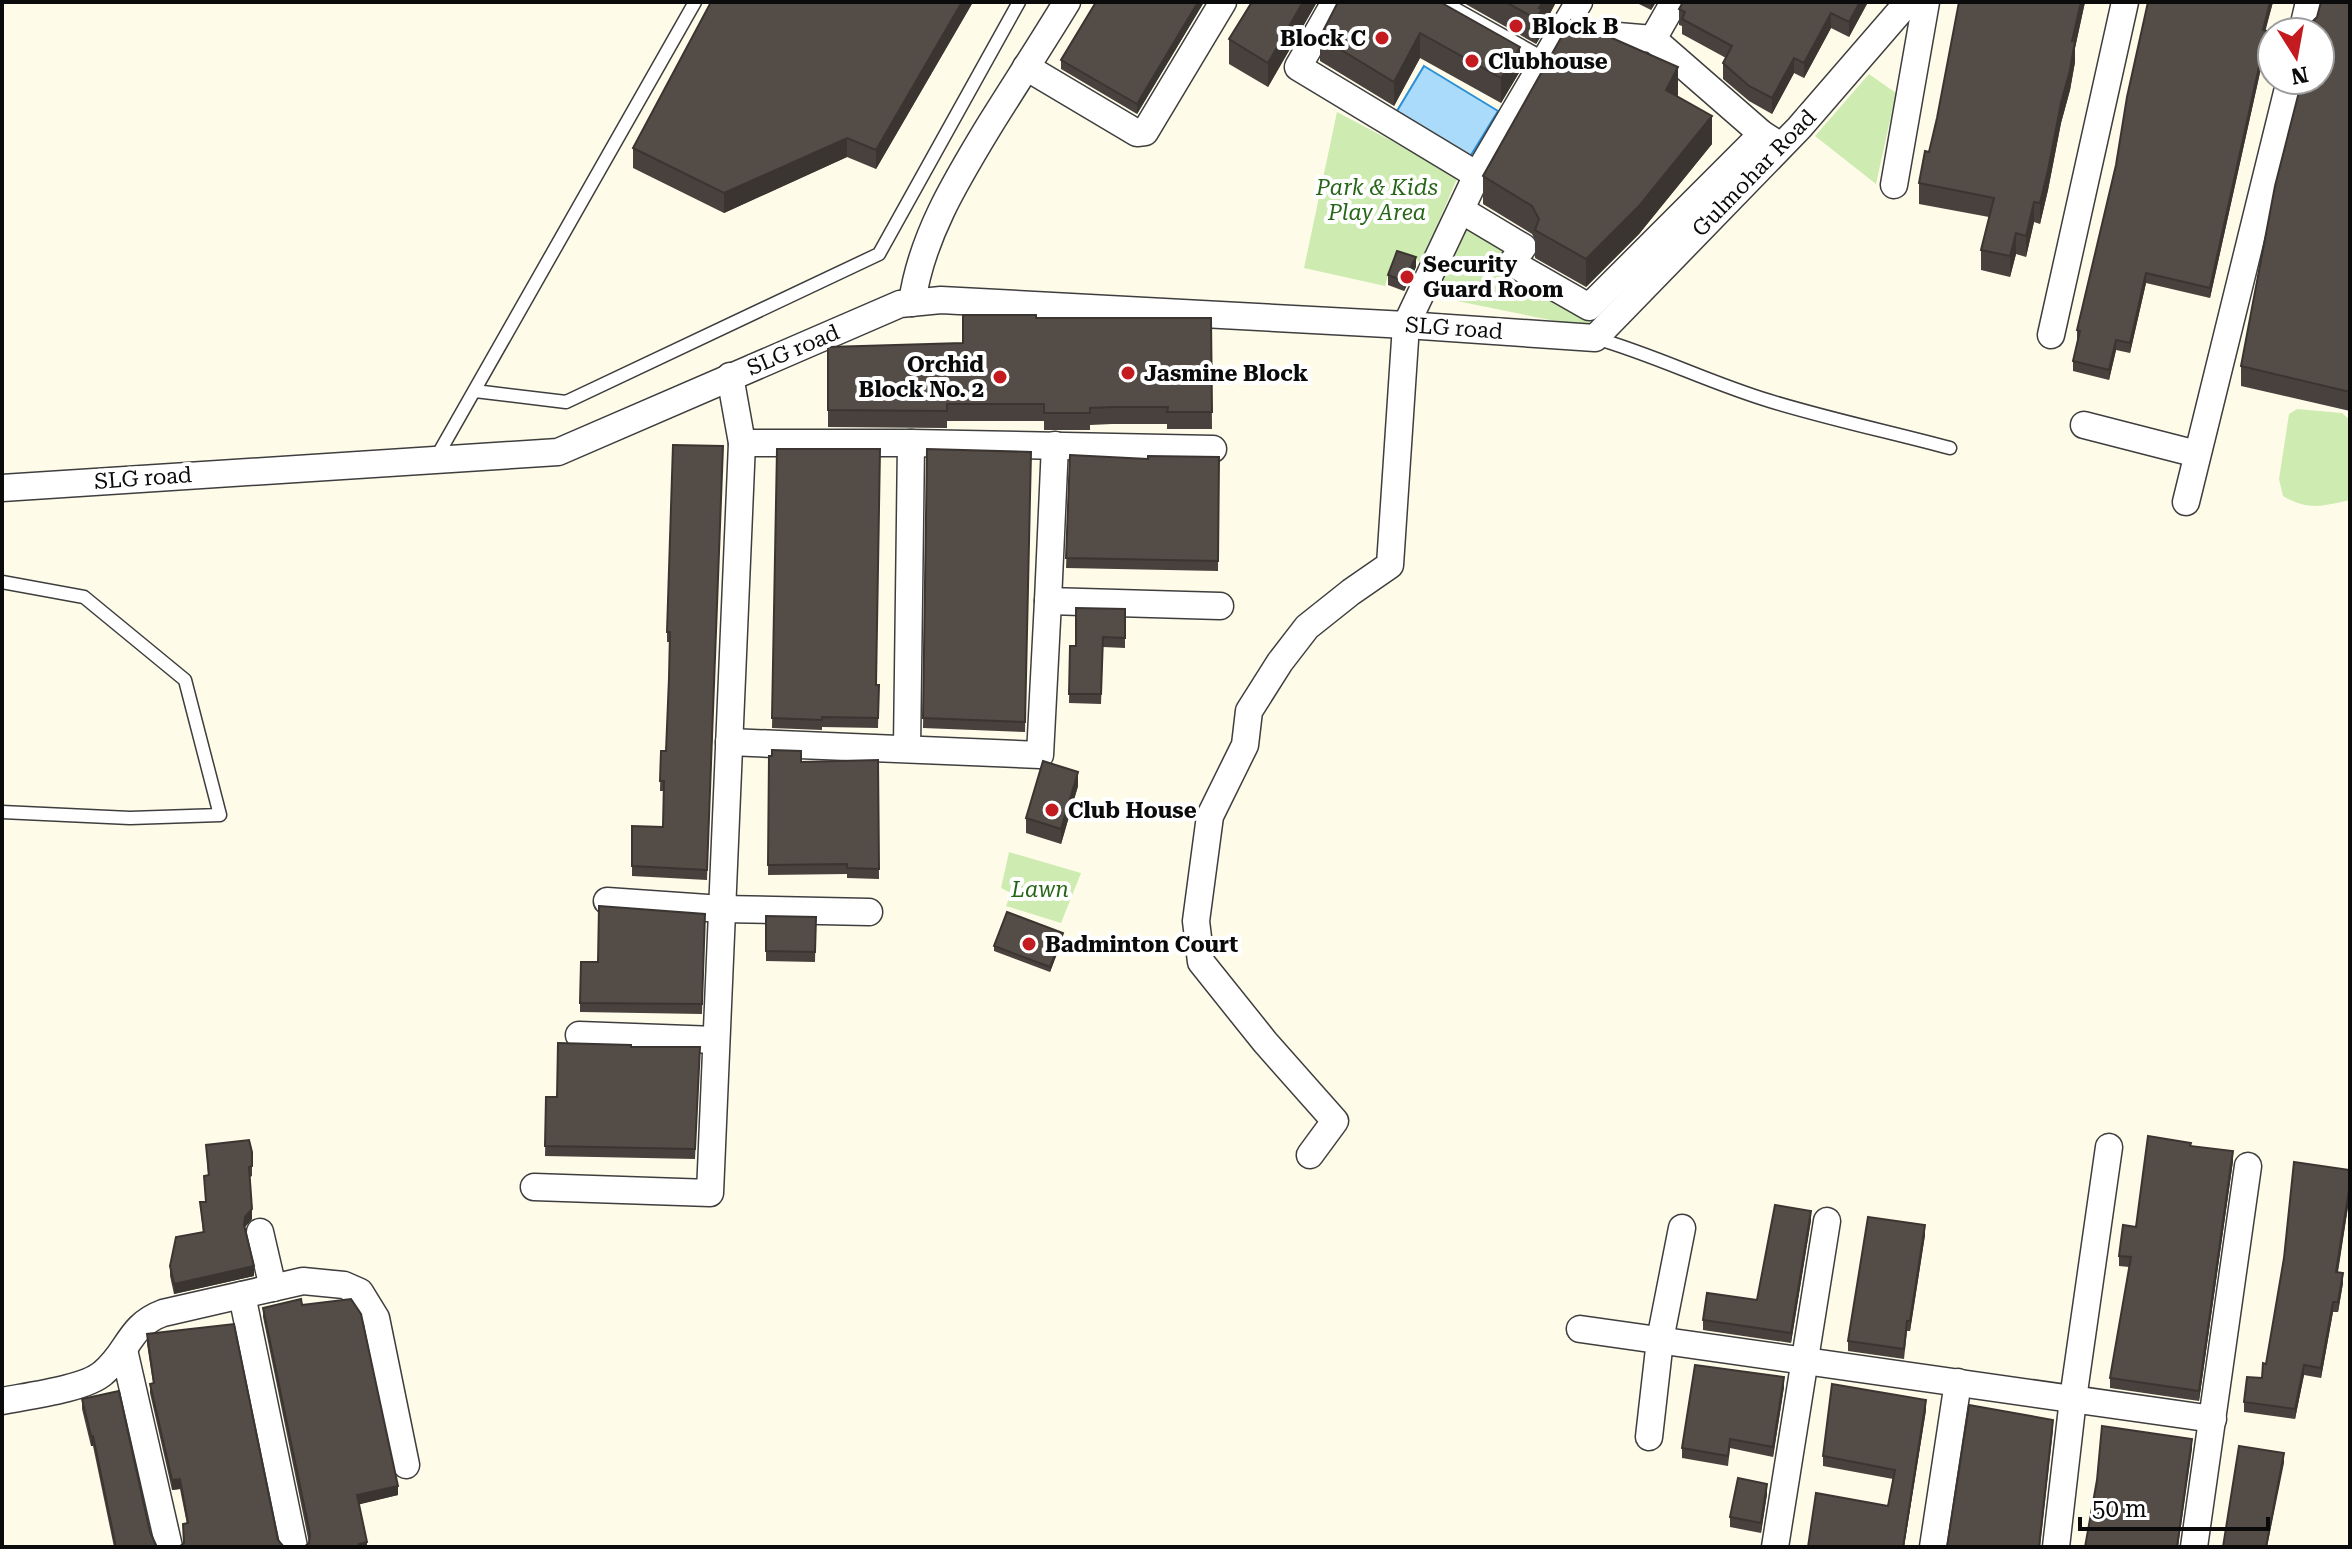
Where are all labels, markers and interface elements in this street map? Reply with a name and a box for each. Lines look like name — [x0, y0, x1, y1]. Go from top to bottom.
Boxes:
place label: Block B — [1532, 14, 1619, 39]
north arrow — [2256, 16, 2336, 96]
marker: Block B — [1507, 17, 1525, 35]
place label: Block C — [1280, 26, 1366, 51]
marker: Block C — [1373, 29, 1391, 47]
place label: Clubhouse — [1488, 49, 1608, 74]
marker: Clubhouse — [1463, 52, 1481, 70]
text: N — [2289, 61, 2310, 89]
street label: Gulmohar Road — [1687, 104, 1821, 242]
park label: Park & Kids Play Area — [1315, 175, 1438, 225]
place label: Security Guard Room — [1423, 252, 1563, 302]
marker: Security Guard Room — [1398, 268, 1416, 286]
street label: SLG road — [1404, 312, 1504, 344]
street label: SLG road — [743, 319, 843, 381]
place label: Orchid Block No. 2 — [859, 352, 984, 402]
place label: Jasmine Block — [1144, 361, 1308, 386]
marker: Jasmine Block — [1119, 364, 1137, 382]
marker: Orchid Block No. 2 — [991, 368, 1009, 386]
street label: SLG road — [93, 462, 193, 494]
place label: Club House — [1068, 798, 1197, 823]
marker: Club House — [1043, 801, 1061, 819]
park label: Lawn — [1010, 877, 1069, 902]
place label: Badminton Court — [1045, 932, 1238, 957]
marker: Badminton Court — [1020, 935, 1038, 953]
scale bar — [2080, 1481, 2268, 1531]
text: 50 m — [2092, 1495, 2147, 1523]

